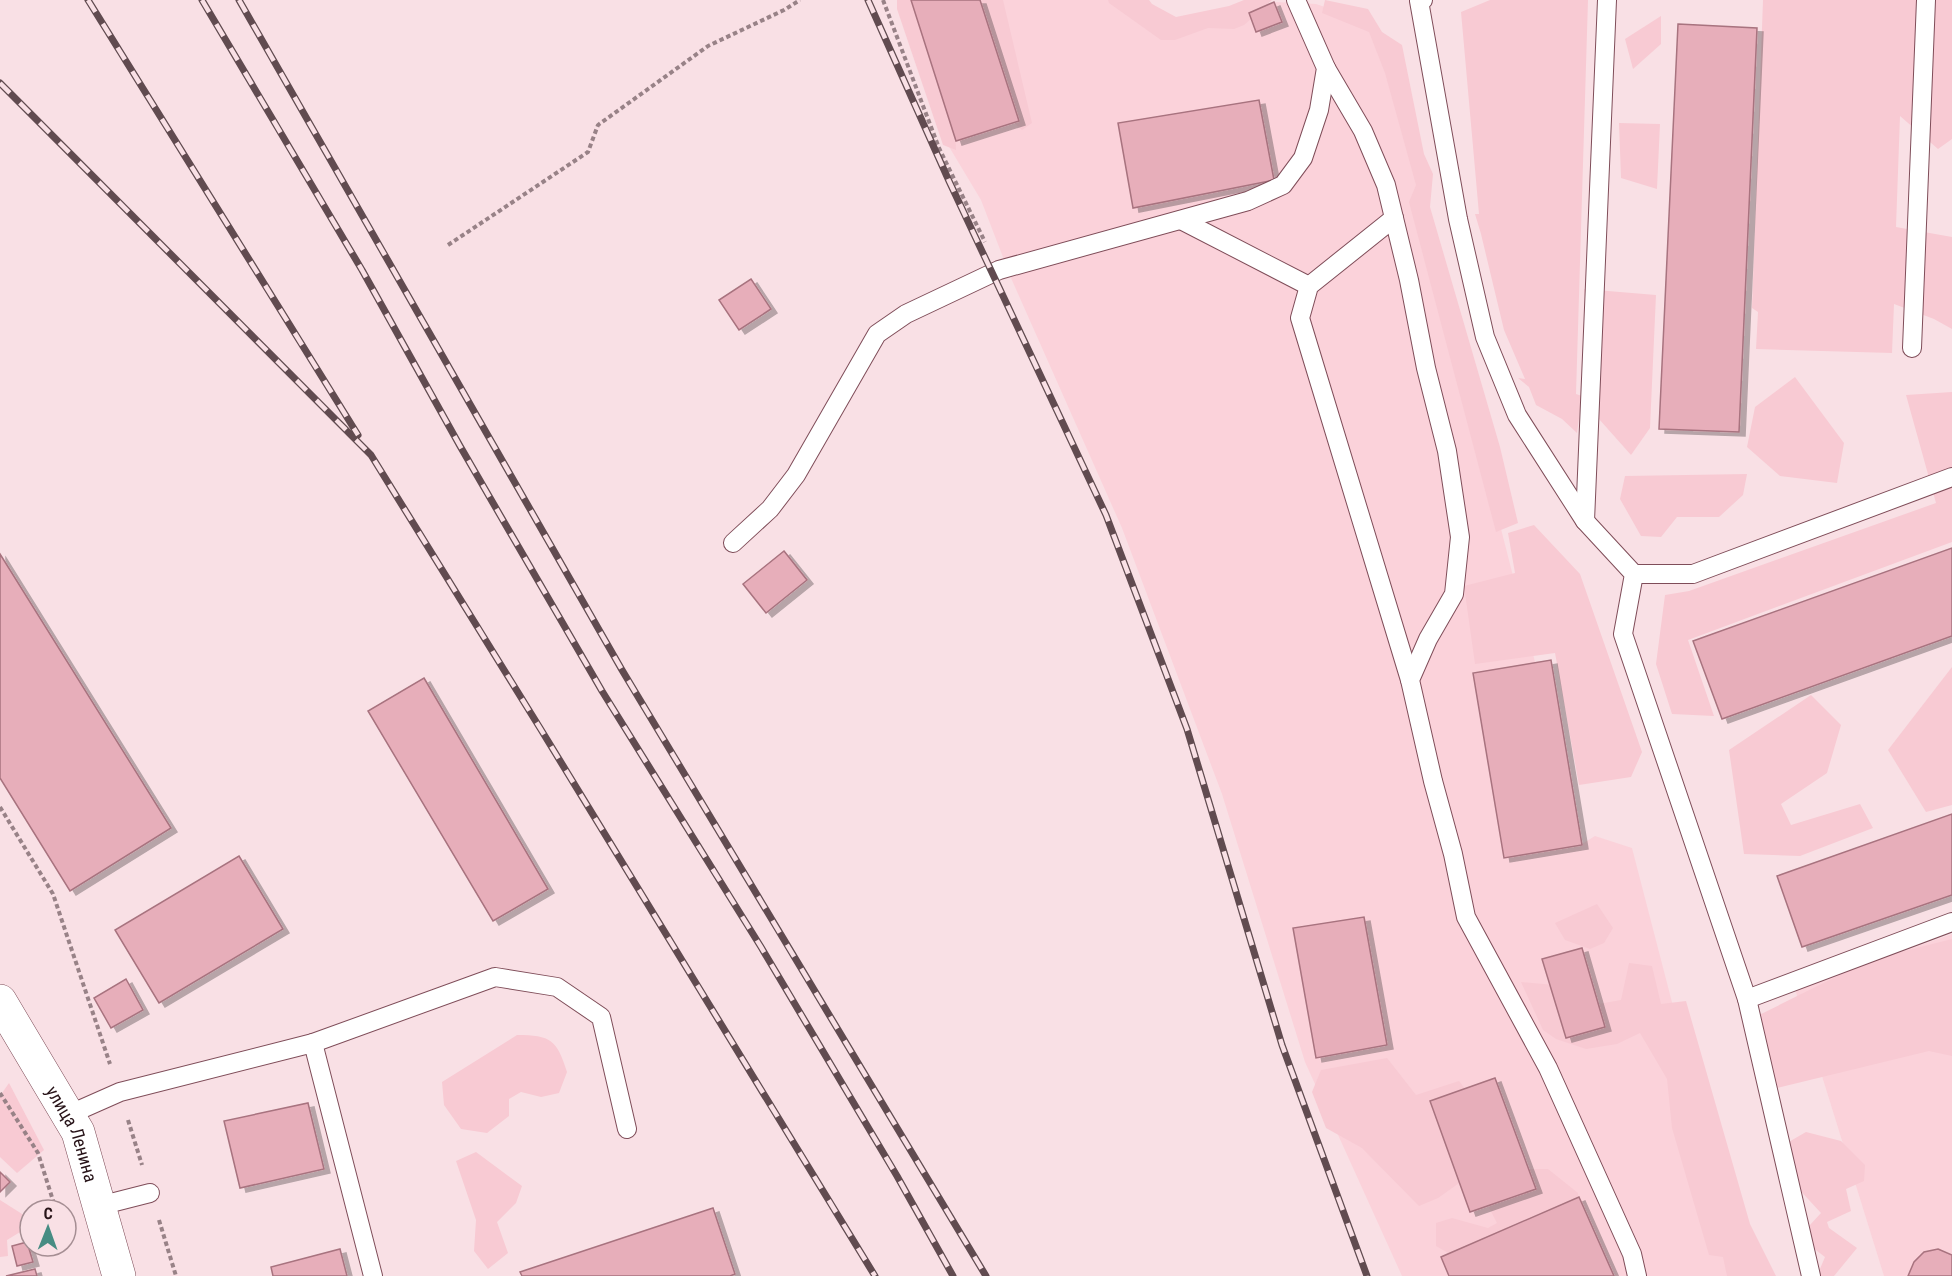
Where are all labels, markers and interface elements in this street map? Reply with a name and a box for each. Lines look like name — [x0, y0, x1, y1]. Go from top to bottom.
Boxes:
street label: улица Ленина — [42, 1082, 102, 1184]
north arrow — [18, 1198, 78, 1258]
text: С — [44, 1204, 53, 1223]

